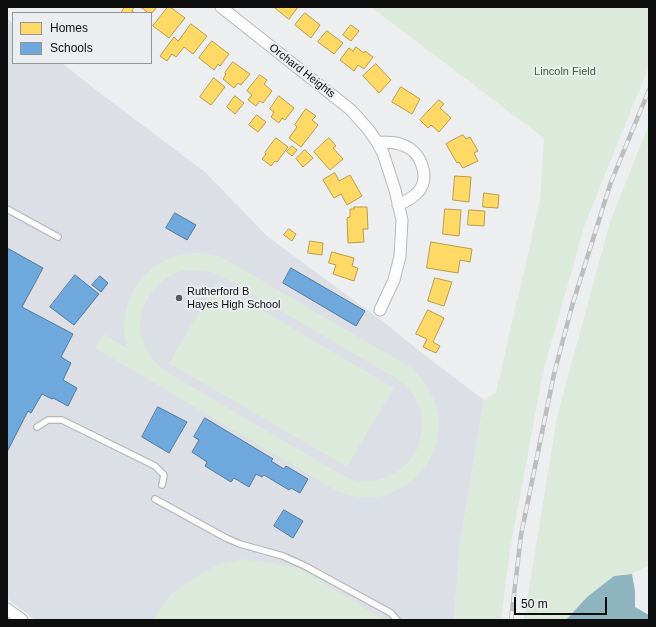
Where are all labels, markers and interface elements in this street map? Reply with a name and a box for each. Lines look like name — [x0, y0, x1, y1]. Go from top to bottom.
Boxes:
legend — [12, 12, 152, 64]
text: Homes — [50, 21, 88, 35]
text: Schools — [50, 41, 93, 55]
street label: Orchard Heights — [266, 41, 338, 101]
park label: Lincoln Field — [534, 65, 596, 79]
place label: Rutherford B Hayes High School — [187, 285, 281, 311]
marker: Rutherford B Hayes High School — [174, 293, 184, 303]
scale bar — [516, 589, 609, 615]
text: 50 m — [521, 597, 548, 611]

